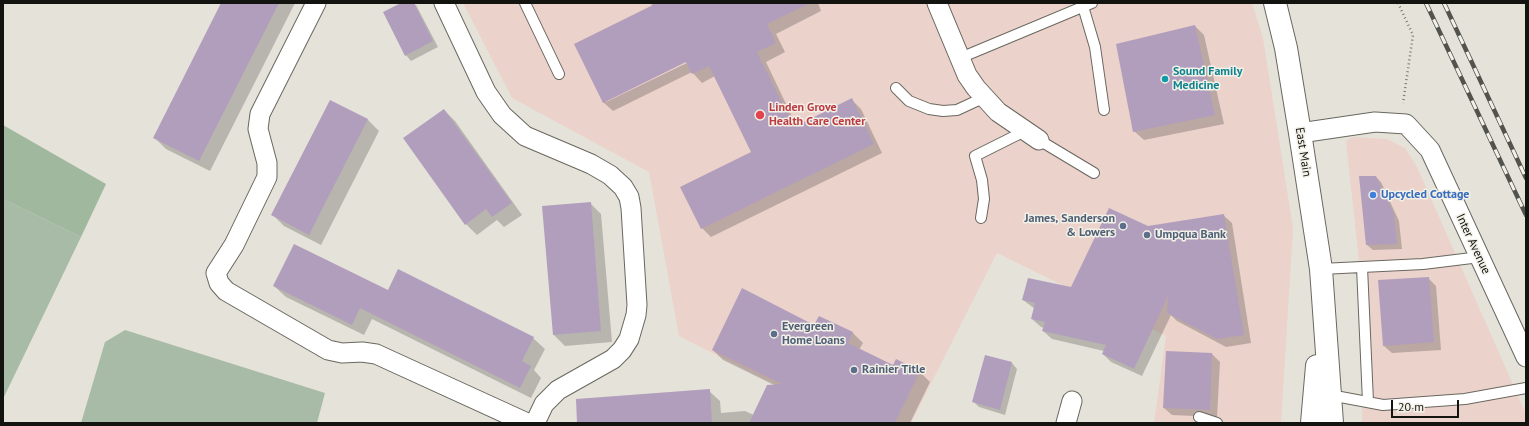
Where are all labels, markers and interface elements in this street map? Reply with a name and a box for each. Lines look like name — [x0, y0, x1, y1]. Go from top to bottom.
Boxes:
place label: Sound Family Medicine — [1173, 65, 1243, 93]
marker: Sound Family Medicine — [1160, 74, 1170, 84]
place label: Linden Grove Health Care Center — [769, 101, 865, 129]
marker: Linden Grove Health Care Center — [754, 109, 766, 121]
street label: East Main — [1292, 126, 1314, 178]
place label: Upcycled Cottage — [1381, 188, 1469, 202]
marker: Upcycled Cottage — [1368, 190, 1378, 200]
place label: James, Sanderson & Lowers — [1024, 212, 1115, 240]
street label: Inter Avenue — [1453, 212, 1493, 276]
marker: James, Sanderson & Lowers — [1118, 221, 1128, 231]
place label: Umpqua Bank — [1155, 228, 1226, 242]
marker: Umpqua Bank — [1142, 230, 1152, 240]
place label: Evergreen Home Loans — [782, 320, 845, 348]
marker: Evergreen Home Loans — [769, 329, 779, 339]
place label: Rainier Title — [862, 363, 925, 377]
marker: Rainier Title — [849, 365, 859, 375]
scale bar — [1393, 392, 1461, 418]
text: 20 m — [1398, 399, 1424, 414]

